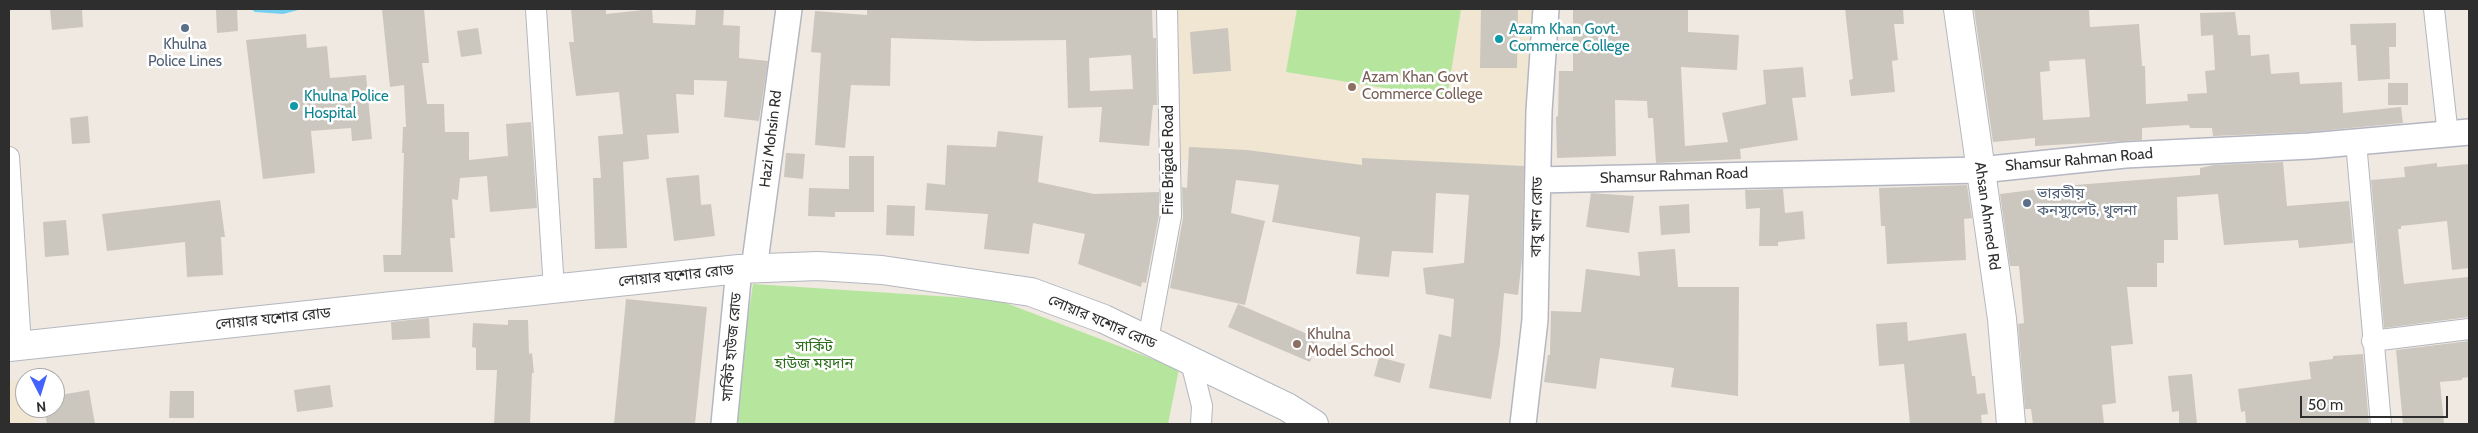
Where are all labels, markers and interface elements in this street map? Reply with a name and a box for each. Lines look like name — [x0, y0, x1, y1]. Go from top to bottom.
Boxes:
place label: Azam Khan Govt. Commerce College — [1509, 21, 1630, 56]
marker: Khulna Police Lines — [179, 22, 191, 34]
marker: Azam Khan Govt. Commerce College — [1493, 33, 1505, 45]
place label: Khulna Police Lines — [148, 36, 222, 71]
place label: Azam Khan Govt Commerce College — [1362, 69, 1483, 104]
marker: Azam Khan Govt Commerce College — [1346, 81, 1358, 93]
place label: Khulna Police Hospital — [304, 88, 389, 123]
street label: Hazi Mohsin Rd — [756, 89, 786, 189]
marker: Khulna Police Hospital — [288, 100, 300, 112]
street label: Fire Brigade Road — [1160, 105, 1178, 215]
street label: Shamsur Rahman Road — [2004, 145, 2154, 175]
street label: Ahsan Ahmed Rd — [1970, 161, 2004, 271]
street label: Shamsur Rahman Road — [1600, 164, 1748, 188]
street label: বাবু খান রোড — [1527, 177, 1547, 257]
place label: ভারতীয় কনস্যুলেট, খুলনা — [2037, 185, 2137, 220]
marker: ভারতীয় কনস্যুলেট, খুলনা — [2021, 197, 2033, 209]
street label: লোয়ার যশোর রোড — [617, 261, 735, 291]
street label: লোয়ার যশোর রোড — [1045, 291, 1159, 353]
street label: সার্কিট হাউজ রোড — [718, 292, 746, 402]
street label: লোয়ার যশোর রোড — [214, 304, 332, 334]
place label: Khulna Model School — [1307, 326, 1394, 361]
park label: সার্কিট হাউজ ময়দান — [775, 338, 853, 373]
marker: Khulna Model School — [1291, 338, 1303, 350]
north arrow — [15, 368, 65, 418]
scale bar — [2303, 386, 2450, 418]
text: 50 m — [2308, 396, 2343, 414]
text: N — [36, 398, 47, 416]

